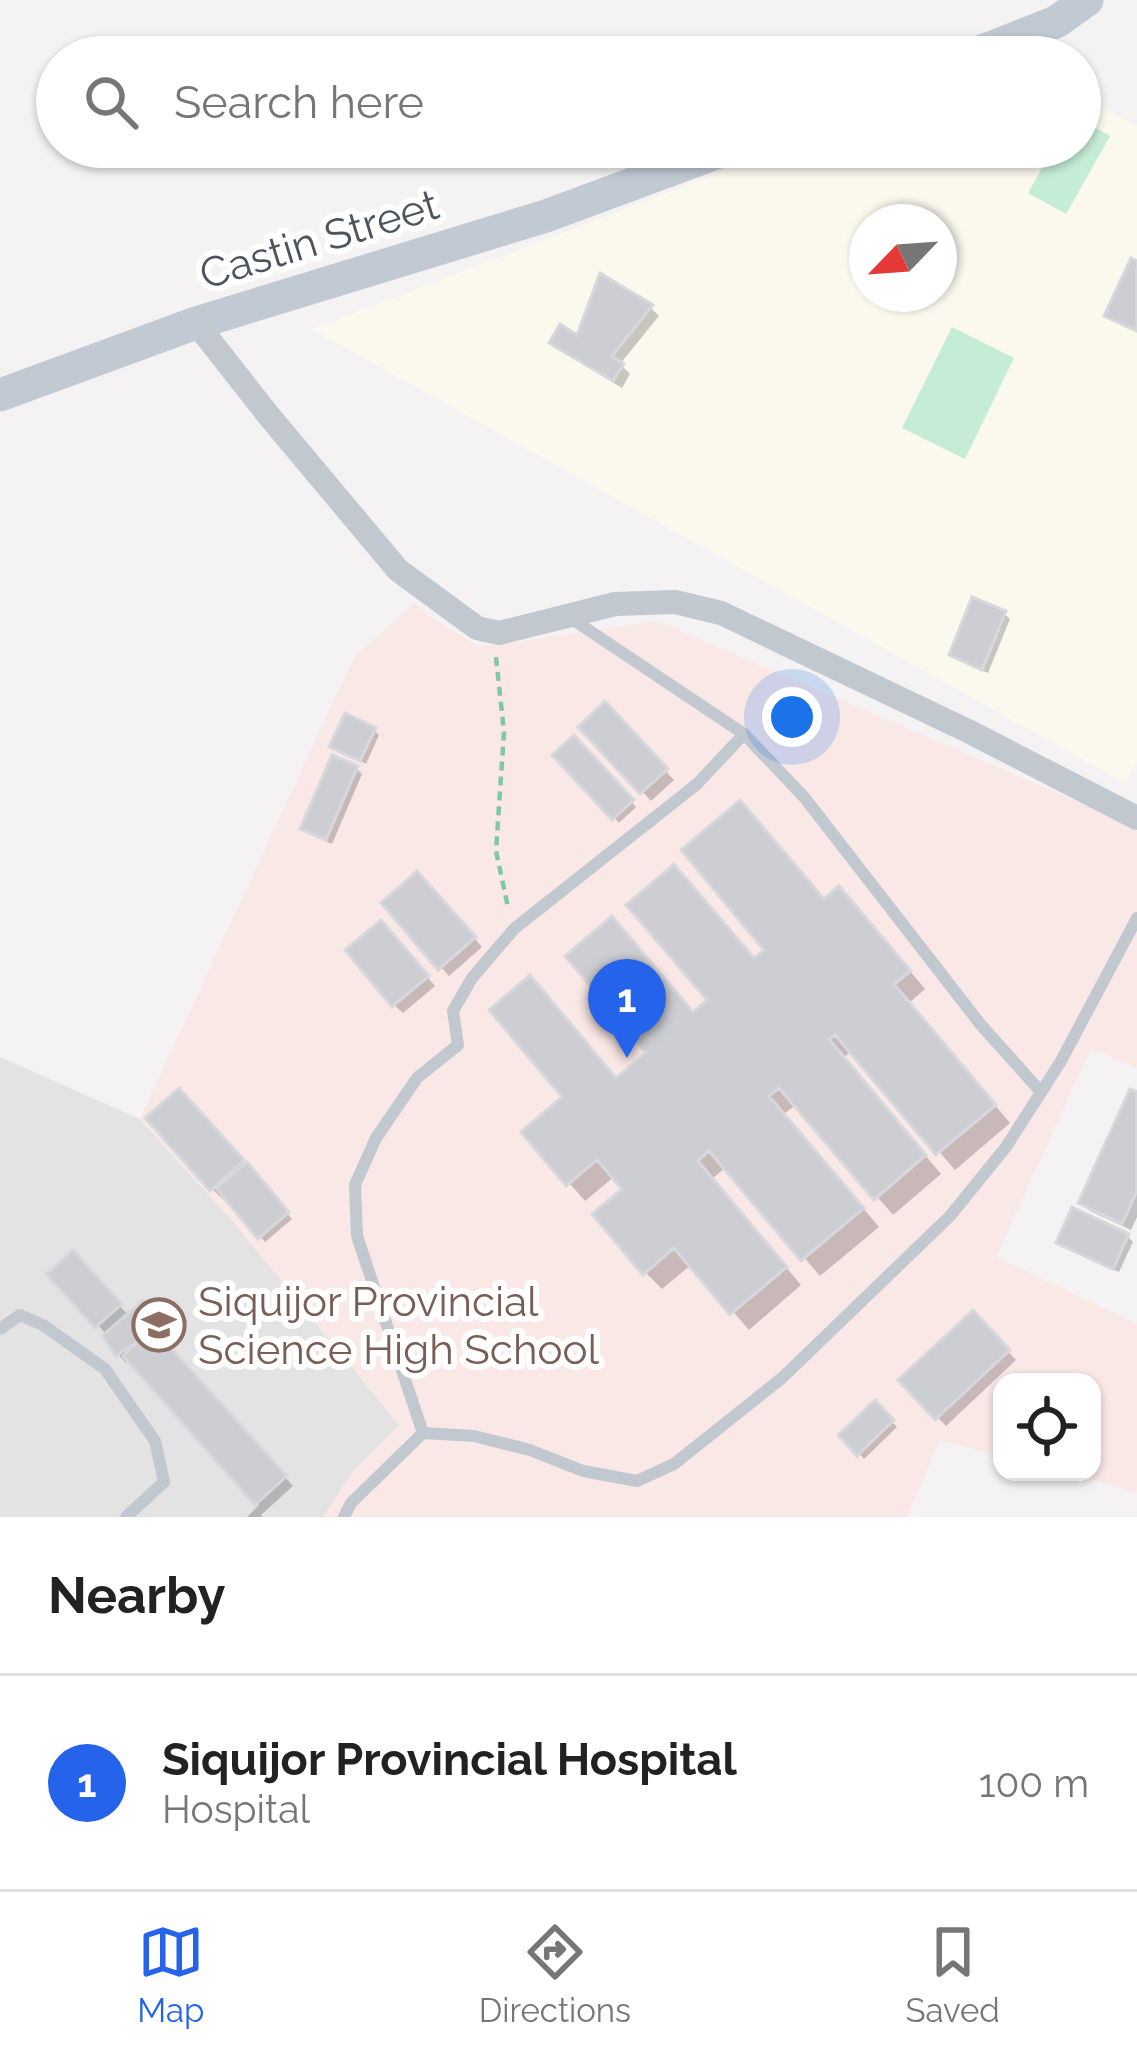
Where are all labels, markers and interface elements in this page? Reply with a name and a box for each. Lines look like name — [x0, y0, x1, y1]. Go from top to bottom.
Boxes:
search box — [36, 36, 1101, 168]
icon: search — [78, 69, 144, 135]
text: Search here — [174, 76, 424, 129]
street label: Castin Street — [194, 180, 444, 299]
north arrow — [849, 204, 957, 312]
your location — [762, 687, 822, 747]
pin: 1 — [588, 959, 666, 1058]
place label: Siquijor Provincial Science High School — [198, 1277, 599, 1374]
school or university icon: Siquijor Provincial Science High School — [131, 1297, 187, 1353]
map controls — [993, 1373, 1101, 1481]
button: locate — [993, 1373, 1101, 1481]
text: Nearby — [48, 1565, 225, 1625]
text: Siquijor Provincial Hospital — [162, 1733, 737, 1786]
text: 1 — [77, 1760, 97, 1806]
text: 100 m — [979, 1760, 1089, 1806]
text: Hospital — [162, 1786, 310, 1832]
tab: Map — [137, 1919, 204, 2030]
tab: Directions — [479, 1919, 631, 2030]
tab: Saved — [905, 1919, 1000, 2030]

